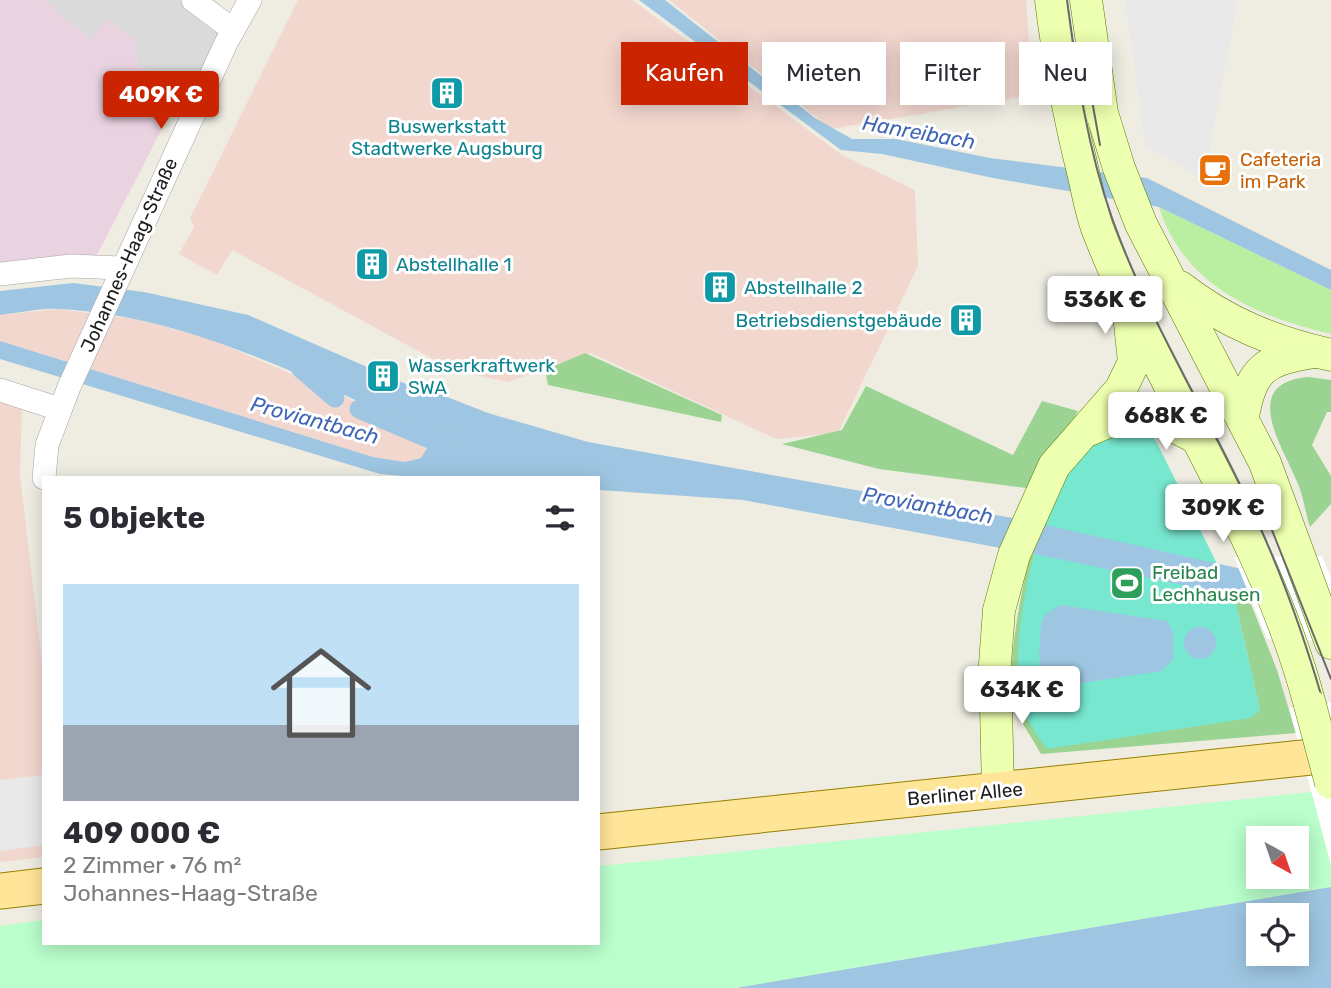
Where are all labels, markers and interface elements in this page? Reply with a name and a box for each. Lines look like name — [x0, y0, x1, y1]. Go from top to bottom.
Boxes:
chip: Kaufen — [621, 42, 748, 105]
chip: Mieten — [762, 42, 886, 105]
chip: Filter — [900, 42, 1005, 105]
chip: Neu — [1019, 42, 1112, 105]
pin: 409K € — [104, 72, 218, 131]
building icon: Buswerkstatt Stadtwerke Augsburg — [428, 74, 466, 112]
text: 409K € — [119, 80, 203, 108]
water label: Hanreibach — [861, 110, 977, 154]
place label: Buswerkstatt Stadtwerke Augsburg — [351, 115, 543, 160]
place label: Cafeteria im Park — [1240, 148, 1321, 193]
cafe icon: Cafeteria im Park — [1196, 151, 1234, 189]
street label: Johannes-Haag-Straße — [76, 154, 182, 356]
building icon: Abstellhalle 1 — [353, 245, 391, 283]
place label: Abstellhalle 1 — [396, 253, 512, 276]
building icon: Abstellhalle 2 — [701, 268, 739, 306]
place label: Abstellhalle 2 — [744, 276, 863, 299]
pin: 536K € — [1048, 276, 1162, 336]
text: 536K € — [1063, 285, 1147, 313]
building icon: Betriebsdienstgebäude — [947, 301, 985, 339]
place label: Betriebsdienstgebäude — [736, 309, 942, 332]
place label: Wasserkraftwerk SWA — [408, 354, 555, 399]
building icon: Wasserkraftwerk SWA — [364, 357, 402, 395]
water label: Proviantbach — [248, 391, 382, 449]
pin: 668K € — [1109, 392, 1223, 452]
text: 668K € — [1124, 401, 1208, 429]
water label: Proviantbach — [861, 481, 995, 529]
pin: 309K € — [1166, 484, 1280, 544]
text: 309K € — [1181, 493, 1265, 521]
icon: filters — [541, 499, 579, 537]
text: 5 Objekte — [63, 500, 205, 536]
place label: Freibad Lechhausen — [1152, 561, 1261, 606]
sports icon: Freibad Lechhausen — [1108, 564, 1146, 602]
icon: home — [258, 630, 384, 756]
pin: 634K € — [965, 666, 1079, 726]
text: 634K € — [980, 675, 1064, 703]
street label: Berliner Allee — [906, 777, 1024, 811]
text: 409 000 € — [63, 815, 221, 851]
north arrow — [1246, 826, 1309, 889]
map controls — [1246, 826, 1309, 966]
text: 2 Zimmer · 76 m² — [63, 851, 241, 879]
text: Johannes-Haag-Straße — [63, 879, 318, 907]
button: locate — [1246, 903, 1309, 966]

